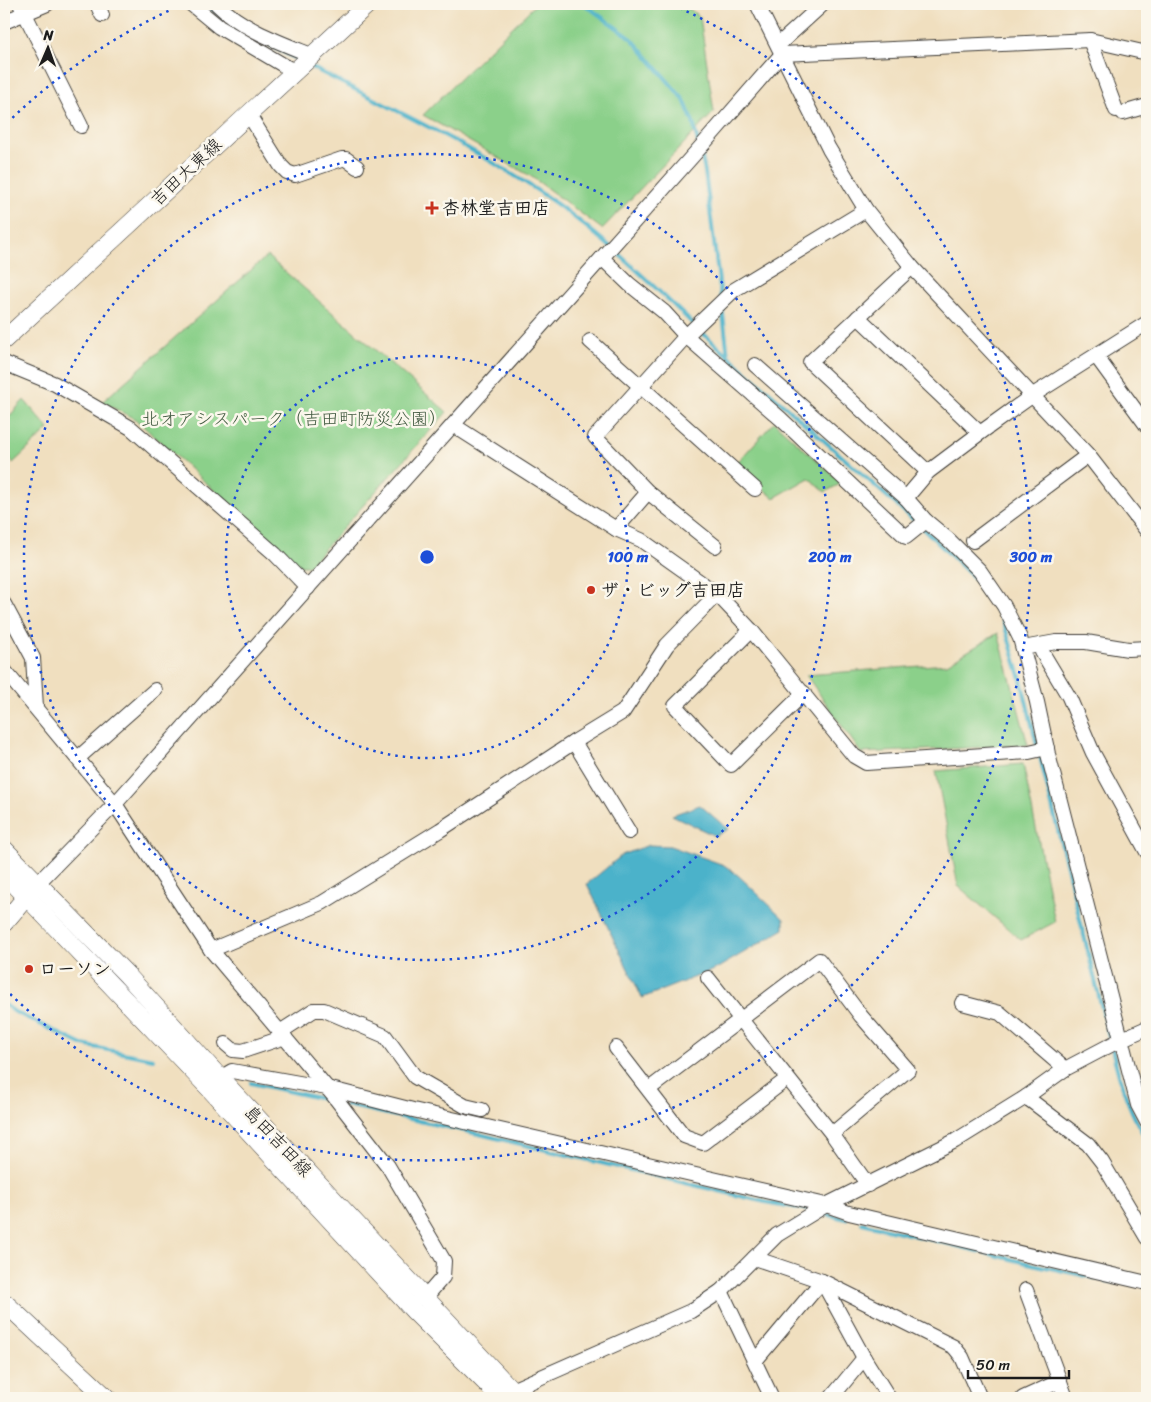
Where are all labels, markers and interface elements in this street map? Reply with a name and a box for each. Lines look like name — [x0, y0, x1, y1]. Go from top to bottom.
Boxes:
north arrow — [22, 22, 72, 72]
text: N — [42, 23, 54, 48]
street label: 吉田大東線 — [142, 130, 230, 214]
place label: 杏林堂吉田店 — [442, 192, 550, 224]
marker: 杏林堂吉田店 — [426, 202, 438, 214]
park label: 北オアシスパーク（吉田町防災公園） — [141, 403, 447, 435]
text: 100 m — [608, 544, 649, 570]
text: 200 m — [807, 544, 852, 570]
text: 300 m — [1009, 544, 1053, 570]
centre of rings — [418, 548, 436, 566]
place label: ザ・ビッグ吉田店 — [601, 574, 745, 606]
marker: ザ・ビッグ吉田店 — [585, 584, 597, 596]
place label: ローソン — [39, 953, 111, 985]
marker: ローソン — [23, 963, 35, 975]
street label: 島田吉田線 — [236, 1097, 320, 1185]
scale bar — [968, 1347, 1070, 1379]
text: 50 m — [976, 1352, 1011, 1378]

